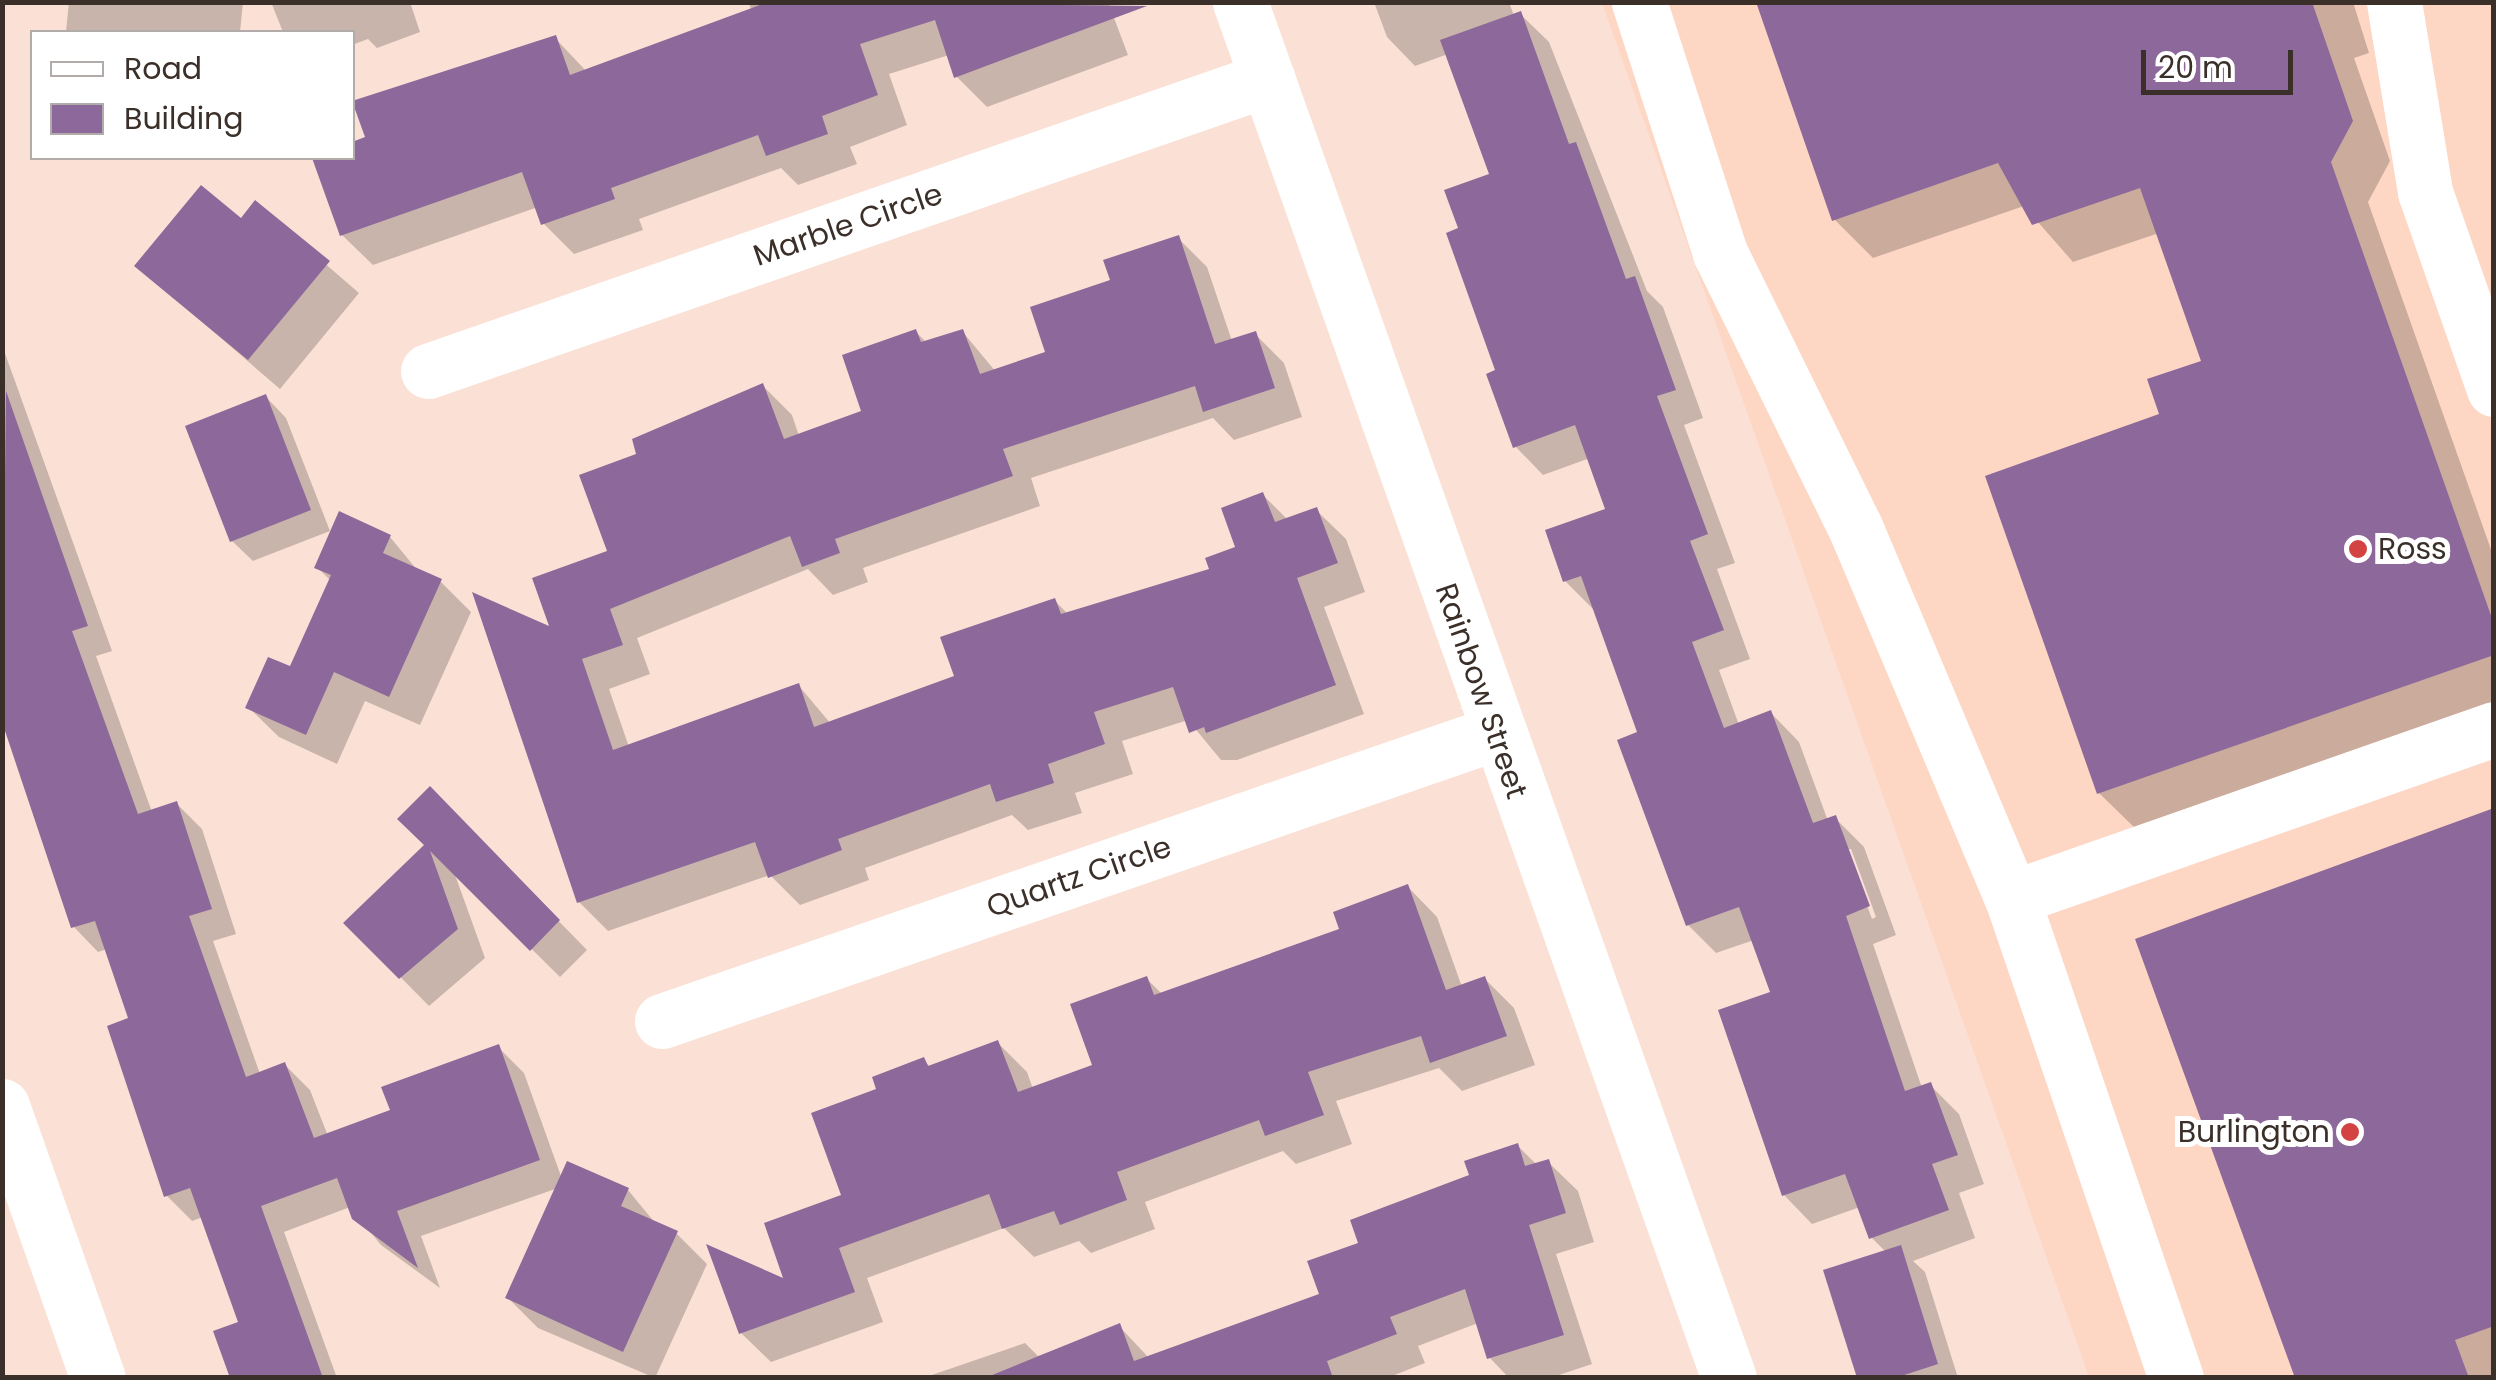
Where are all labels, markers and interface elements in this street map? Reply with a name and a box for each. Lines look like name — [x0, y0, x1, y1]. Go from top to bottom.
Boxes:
legend — [30, 30, 355, 160]
scale bar — [2146, 30, 2298, 92]
text: 20 m — [2158, 46, 2233, 89]
text: Road — [124, 47, 202, 90]
text: Building — [124, 97, 244, 140]
street label: Marble Circle — [749, 176, 947, 274]
place label: Ross — [2378, 531, 2447, 567]
marker: Ross — [2347, 538, 2369, 560]
street label: Rainbow Street — [1427, 579, 1535, 803]
street label: Quartz Circle — [982, 829, 1176, 925]
place label: Burlington — [2178, 1114, 2330, 1150]
marker: Burlington — [2339, 1121, 2361, 1143]

